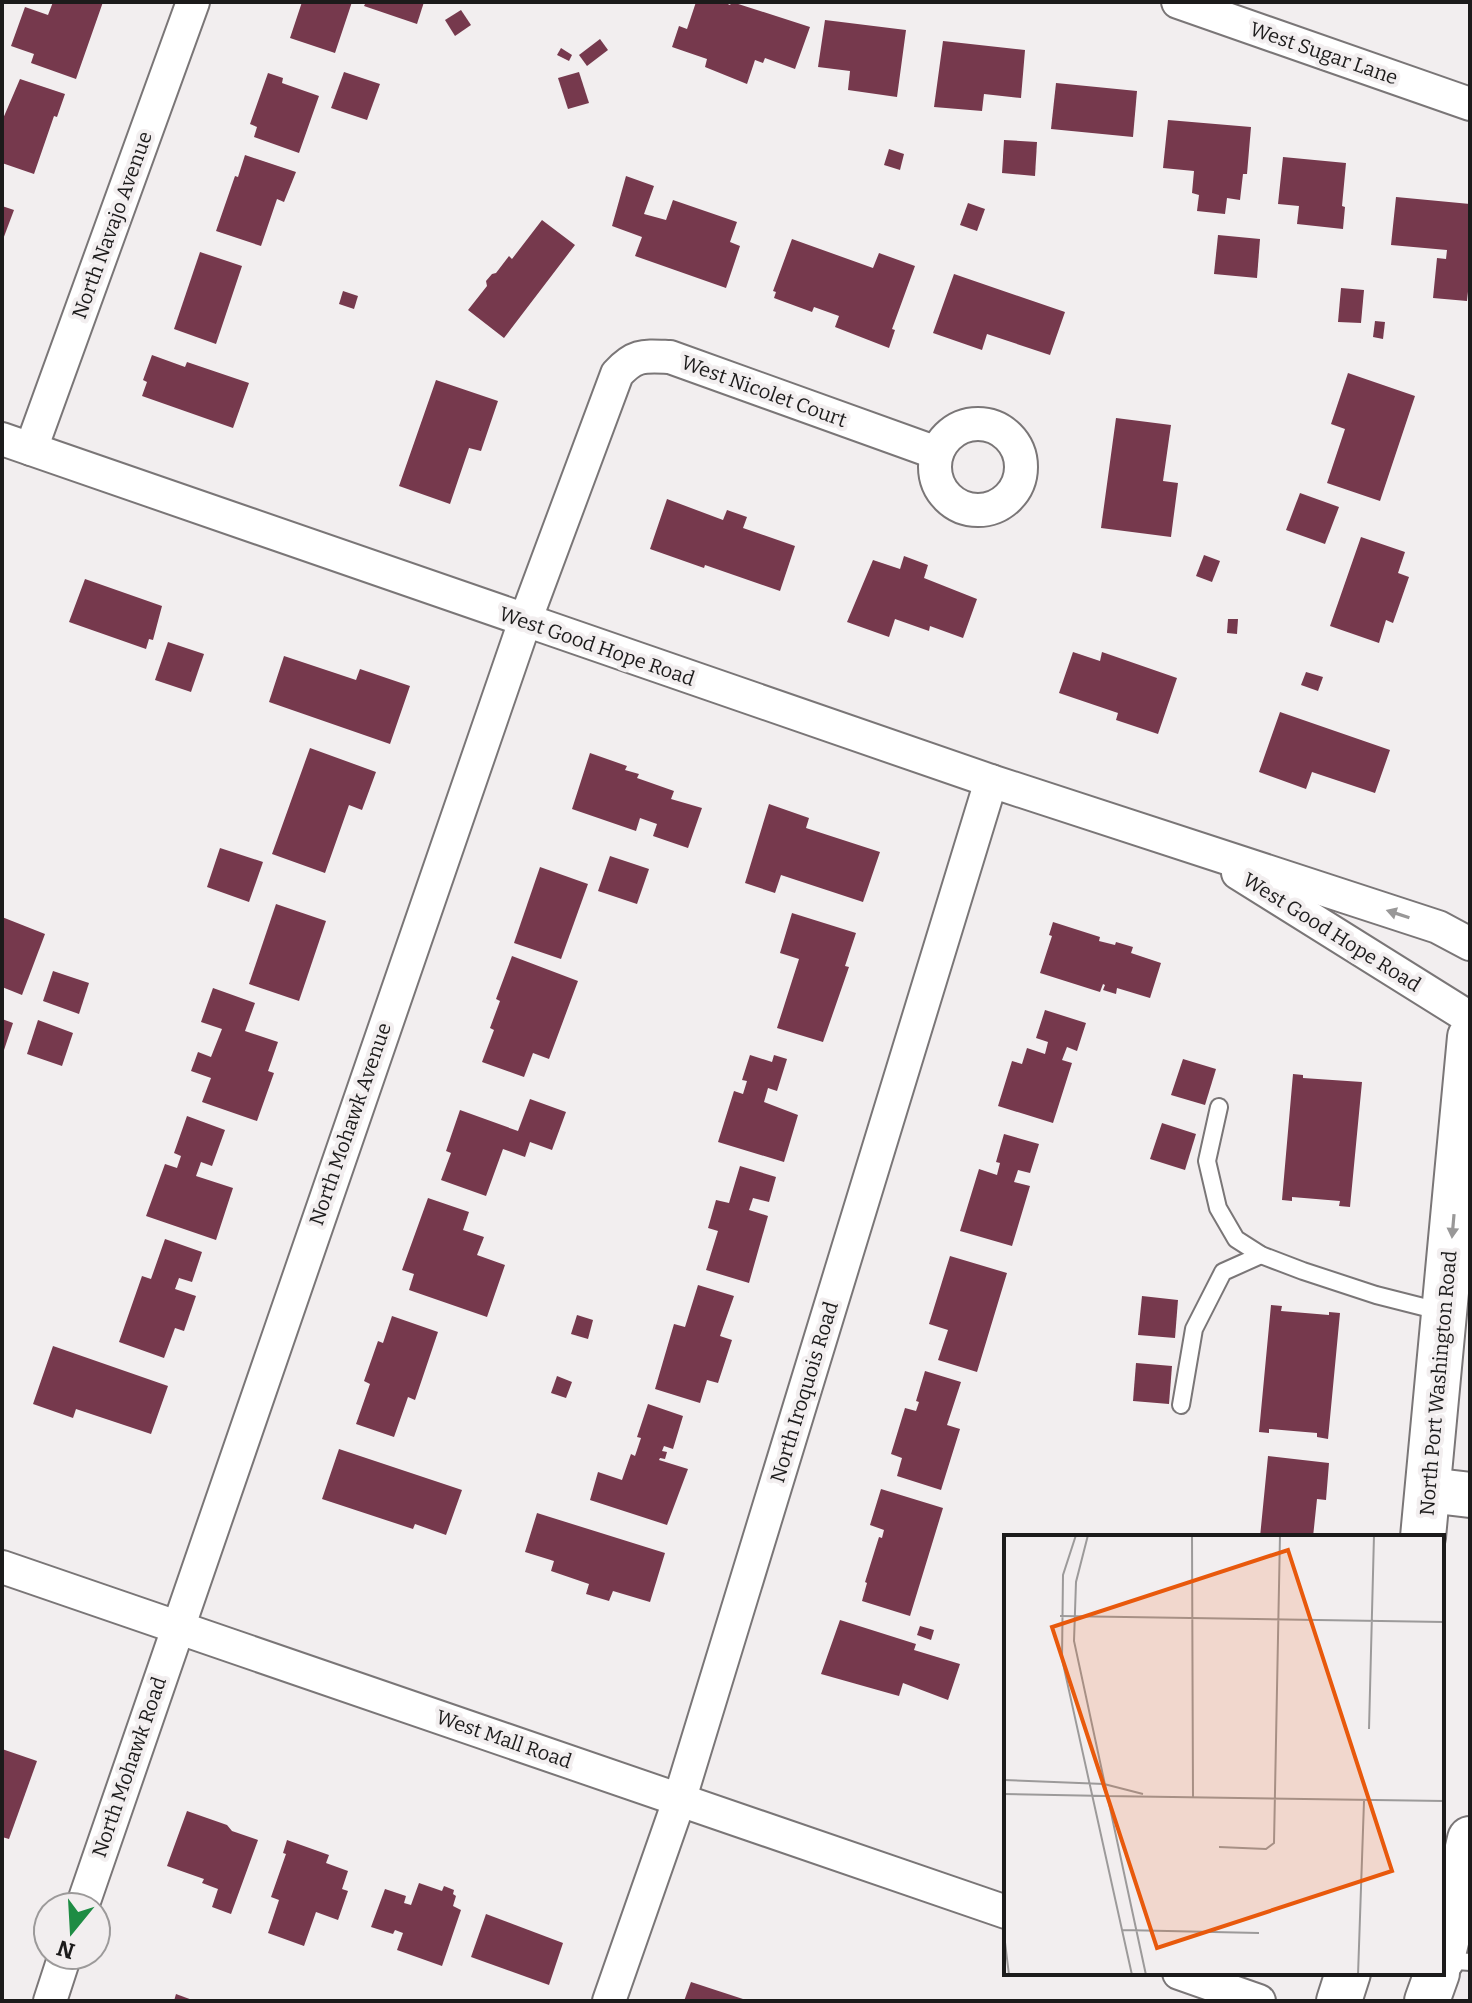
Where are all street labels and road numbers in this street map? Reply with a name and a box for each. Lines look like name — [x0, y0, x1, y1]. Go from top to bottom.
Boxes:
street label: West Sugar Lane — [1247, 16, 1401, 90]
street label: North Navajo Avenue — [67, 128, 158, 322]
street label: West Nicolet Court — [678, 350, 850, 432]
street label: West Good Hope Road — [496, 601, 698, 691]
street label: West Good Hope Road — [1239, 867, 1426, 997]
street label: North Mohawk Avenue — [304, 1020, 396, 1228]
street label: North Port Washington Road — [1414, 1249, 1462, 1517]
street label: North Iroquois Road — [765, 1298, 843, 1486]
street label: North Mohawk Road — [87, 1673, 171, 1860]
street label: West Mall Road — [433, 1705, 575, 1773]

